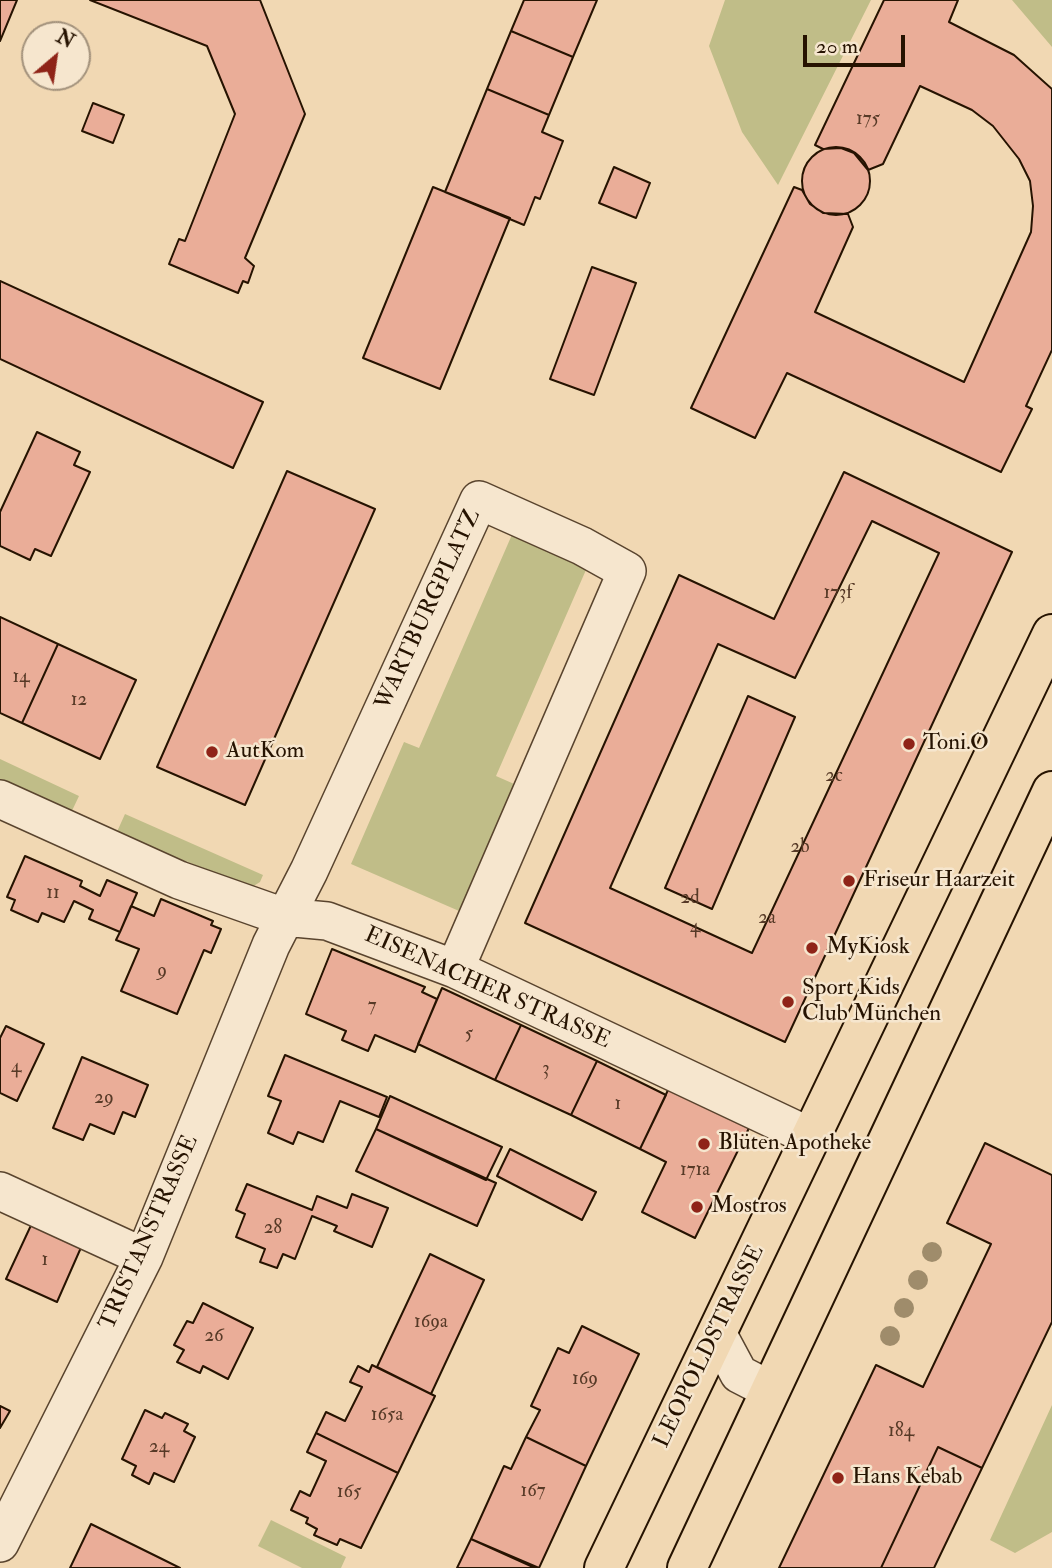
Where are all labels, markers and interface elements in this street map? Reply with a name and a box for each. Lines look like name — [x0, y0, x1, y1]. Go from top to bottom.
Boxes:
north arrow — [21, 21, 91, 91]
scale bar — [807, 21, 908, 65]
text: N — [52, 25, 78, 54]
text: 20 m — [816, 33, 858, 60]
house number: 175 — [856, 109, 880, 131]
street label: WARTBURGPLATZ — [370, 505, 488, 715]
house number: 173f — [824, 583, 852, 605]
house number: 14 — [12, 667, 30, 689]
house number: 12 — [71, 690, 87, 712]
place label: Toni.O — [923, 730, 989, 758]
marker: Toni.O — [901, 736, 917, 752]
place label: AutKom — [226, 738, 304, 766]
marker: AutKom — [204, 744, 220, 760]
house number: 2c — [825, 766, 843, 788]
house number: 2b — [791, 837, 809, 859]
place label: Friseur Haarzeit — [863, 867, 1015, 895]
marker: Friseur Haarzeit — [841, 873, 857, 889]
house number: 11 — [46, 883, 60, 905]
house number: 2d — [681, 888, 699, 910]
house number: 2a — [758, 908, 776, 930]
house number: 4 — [690, 917, 700, 939]
street label: EISENACHER STRASSE — [360, 922, 614, 1056]
place label: MyKiosk — [826, 934, 910, 962]
marker: MyKiosk — [804, 940, 820, 956]
house number: 9 — [157, 961, 167, 983]
place label: Sport Kids Club München — [802, 975, 941, 1029]
marker: Sport Kids Club München — [780, 994, 796, 1010]
house number: 7 — [368, 996, 376, 1018]
house number: 5 — [465, 1024, 473, 1046]
house number: 4 — [11, 1057, 21, 1079]
house number: 3 — [542, 1059, 550, 1081]
house number: 29 — [94, 1088, 114, 1110]
house number: 1 — [615, 1094, 621, 1116]
place label: Blüten Apotheke — [718, 1130, 871, 1158]
street label: TRISTANSTRASSE — [95, 1131, 205, 1335]
marker: Blüten Apotheke — [696, 1136, 712, 1152]
house number: 171a — [680, 1160, 710, 1182]
place label: Mostros — [711, 1193, 787, 1221]
marker: Mostros — [689, 1199, 705, 1215]
house number: 28 — [264, 1218, 282, 1240]
street label: LEOPOLDSTRASSE — [649, 1241, 771, 1453]
house number: 1 — [42, 1250, 48, 1272]
house number: 169a — [414, 1312, 448, 1334]
house number: 26 — [204, 1326, 224, 1348]
house number: 169 — [572, 1369, 598, 1391]
house number: 165a — [371, 1405, 403, 1427]
house number: 184 — [888, 1421, 914, 1443]
house number: 24 — [149, 1437, 169, 1459]
place label: Hans Kebab — [852, 1464, 962, 1492]
marker: Hans Kebab — [830, 1470, 846, 1486]
house number: 167 — [521, 1481, 545, 1503]
house number: 165 — [337, 1482, 361, 1504]

